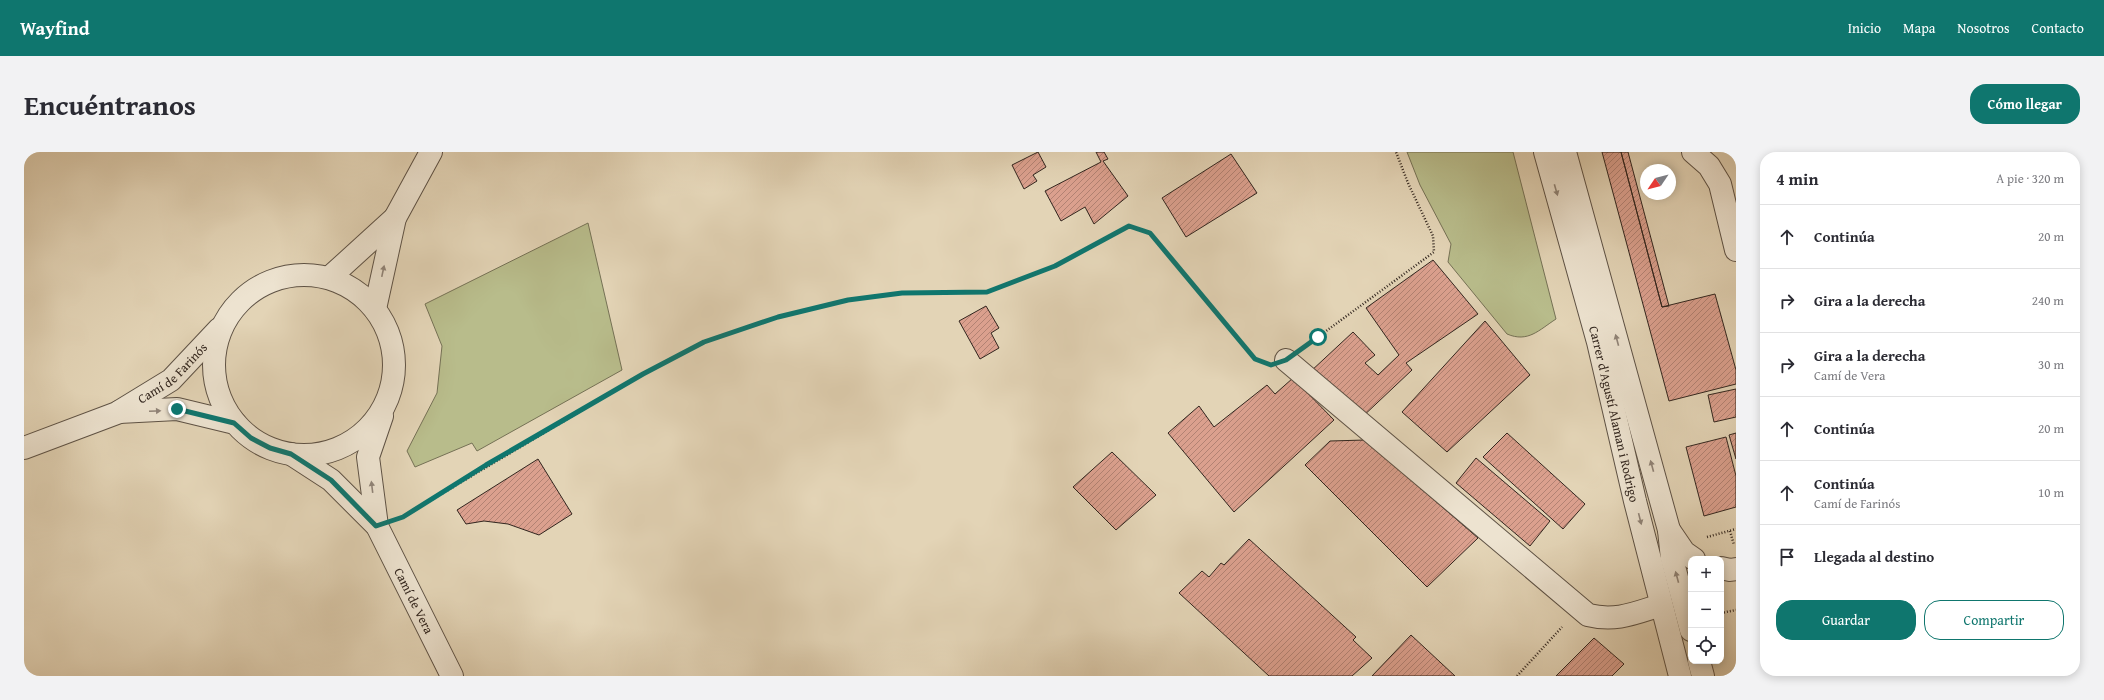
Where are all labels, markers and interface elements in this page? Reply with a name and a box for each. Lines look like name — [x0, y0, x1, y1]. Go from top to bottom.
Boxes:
text: Wayfind — [20, 14, 90, 42]
text: Inicio — [1848, 18, 1881, 38]
text: Mapa — [1903, 18, 1935, 38]
text: Nosotros — [1957, 18, 2010, 38]
text: Contacto — [2032, 18, 2084, 38]
text: Encuéntranos — [24, 84, 196, 125]
button: Cómo llegar — [1970, 84, 2080, 124]
north arrow — [1640, 164, 1676, 200]
text: 4 min — [1776, 166, 1818, 191]
text: A pie · 320 m — [1996, 169, 2064, 188]
one-way arrow — [1553, 184, 1559, 196]
icon: ahead — [1776, 226, 1798, 248]
text: Continúa — [1814, 226, 1875, 247]
text: 20 m — [2038, 227, 2064, 246]
one-way arrow — [381, 265, 387, 277]
icon: right — [1776, 290, 1798, 312]
text: Gira a la derecha — [1814, 290, 1925, 311]
text: 240 m — [2032, 291, 2064, 310]
street label: Carrer d'Agustí Alaman i Rodrigo — [1584, 324, 1645, 504]
route start — [1309, 328, 1327, 346]
one-way arrow — [1614, 334, 1620, 346]
street label: Camí de Farinós — [134, 338, 211, 408]
text: Gira a la derecha — [1814, 345, 1925, 366]
icon: right — [1776, 354, 1798, 376]
text: 30 m — [2038, 355, 2064, 374]
text: Camí de Vera — [1814, 366, 1885, 385]
route end — [168, 400, 186, 418]
one-way arrow — [149, 407, 161, 414]
icon: ahead — [1776, 418, 1798, 440]
text: Continúa — [1814, 418, 1875, 439]
text: 20 m — [2038, 419, 2064, 438]
one-way arrow — [1648, 459, 1654, 472]
text: Continúa — [1814, 473, 1875, 494]
one-way arrow — [369, 481, 375, 493]
icon: ahead — [1776, 482, 1798, 504]
text: 10 m — [2038, 483, 2064, 502]
text: Camí de Farinós — [1814, 494, 1900, 513]
one-way arrow — [1637, 513, 1643, 525]
icon: arrive — [1776, 546, 1798, 568]
text: Llegada al destino — [1814, 546, 1934, 567]
map controls — [1688, 556, 1724, 664]
button: + — [1688, 556, 1724, 592]
street label: Camí de Vera — [390, 564, 439, 637]
one-way arrow — [1674, 571, 1680, 583]
button: − — [1688, 592, 1724, 628]
button: Guardar — [1776, 600, 1916, 640]
button: Compartir — [1924, 600, 2064, 640]
button: locate — [1688, 628, 1724, 664]

